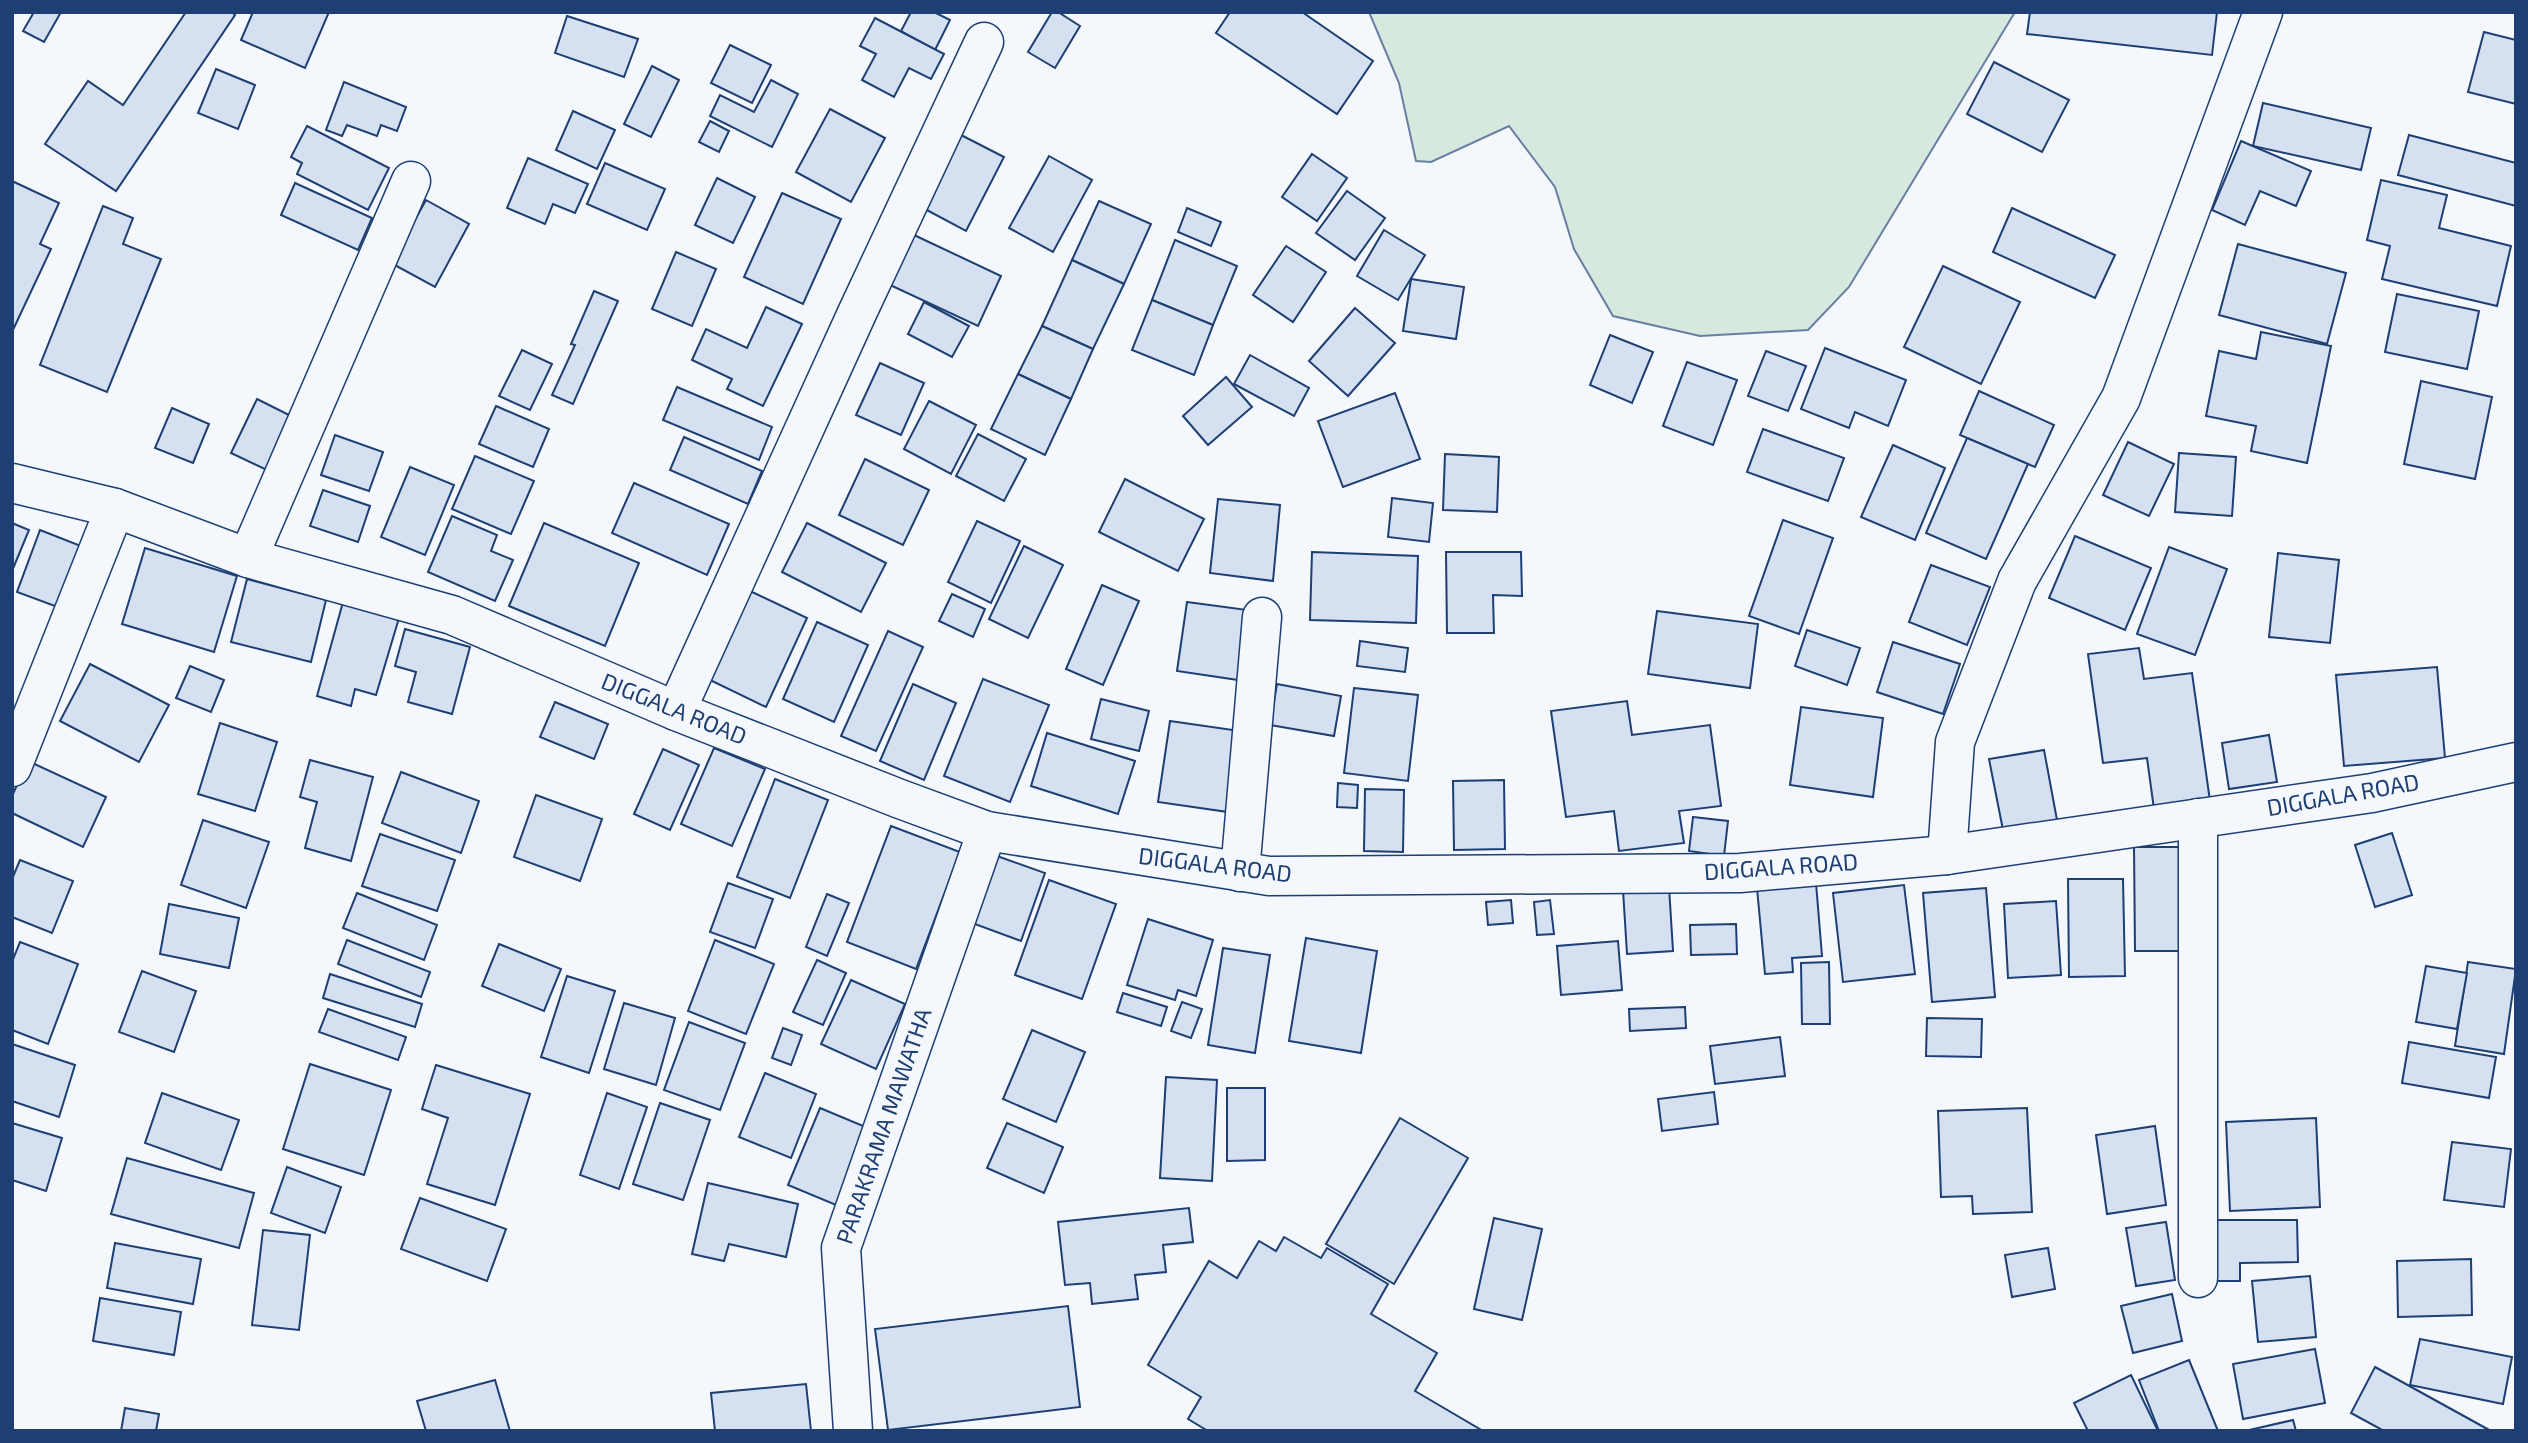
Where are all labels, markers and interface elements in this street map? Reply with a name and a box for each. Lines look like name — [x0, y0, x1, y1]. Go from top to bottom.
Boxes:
street label: DIGGALA ROAD — [598, 666, 751, 750]
street label: DIGGALA ROAD — [2264, 767, 2421, 821]
street label: DIGGALA ROAD — [1137, 841, 1293, 887]
street label: DIGGALA ROAD — [1703, 847, 1859, 885]
street label: PARAKRAMA MAWATHA — [829, 1003, 937, 1247]

